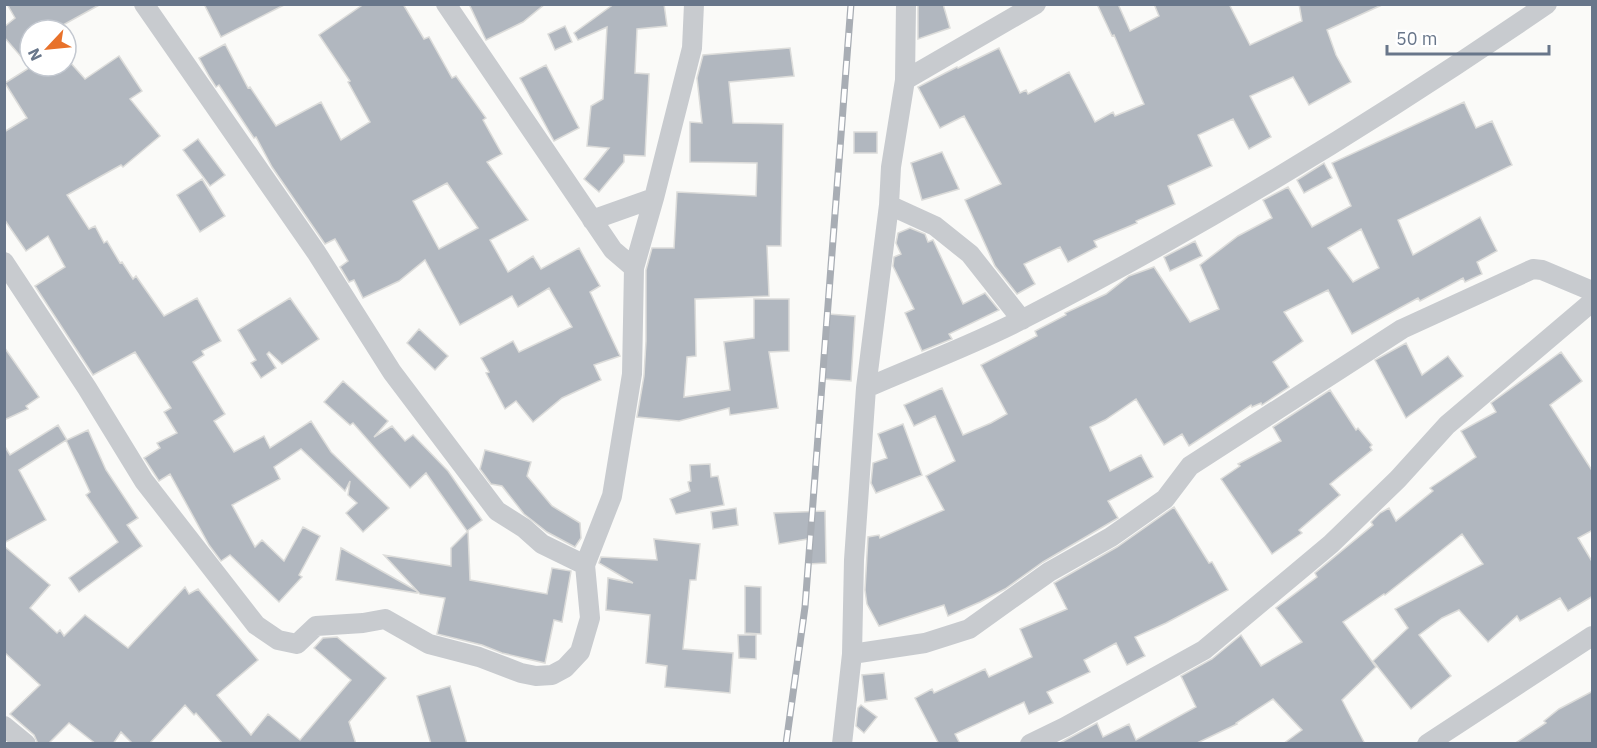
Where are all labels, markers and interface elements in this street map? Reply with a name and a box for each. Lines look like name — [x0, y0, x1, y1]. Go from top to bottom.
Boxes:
north arrow — [18, 18, 78, 78]
scale bar — [1387, 18, 1549, 56]
text: 50 m — [1396, 27, 1438, 50]
text: N — [23, 45, 46, 64]

